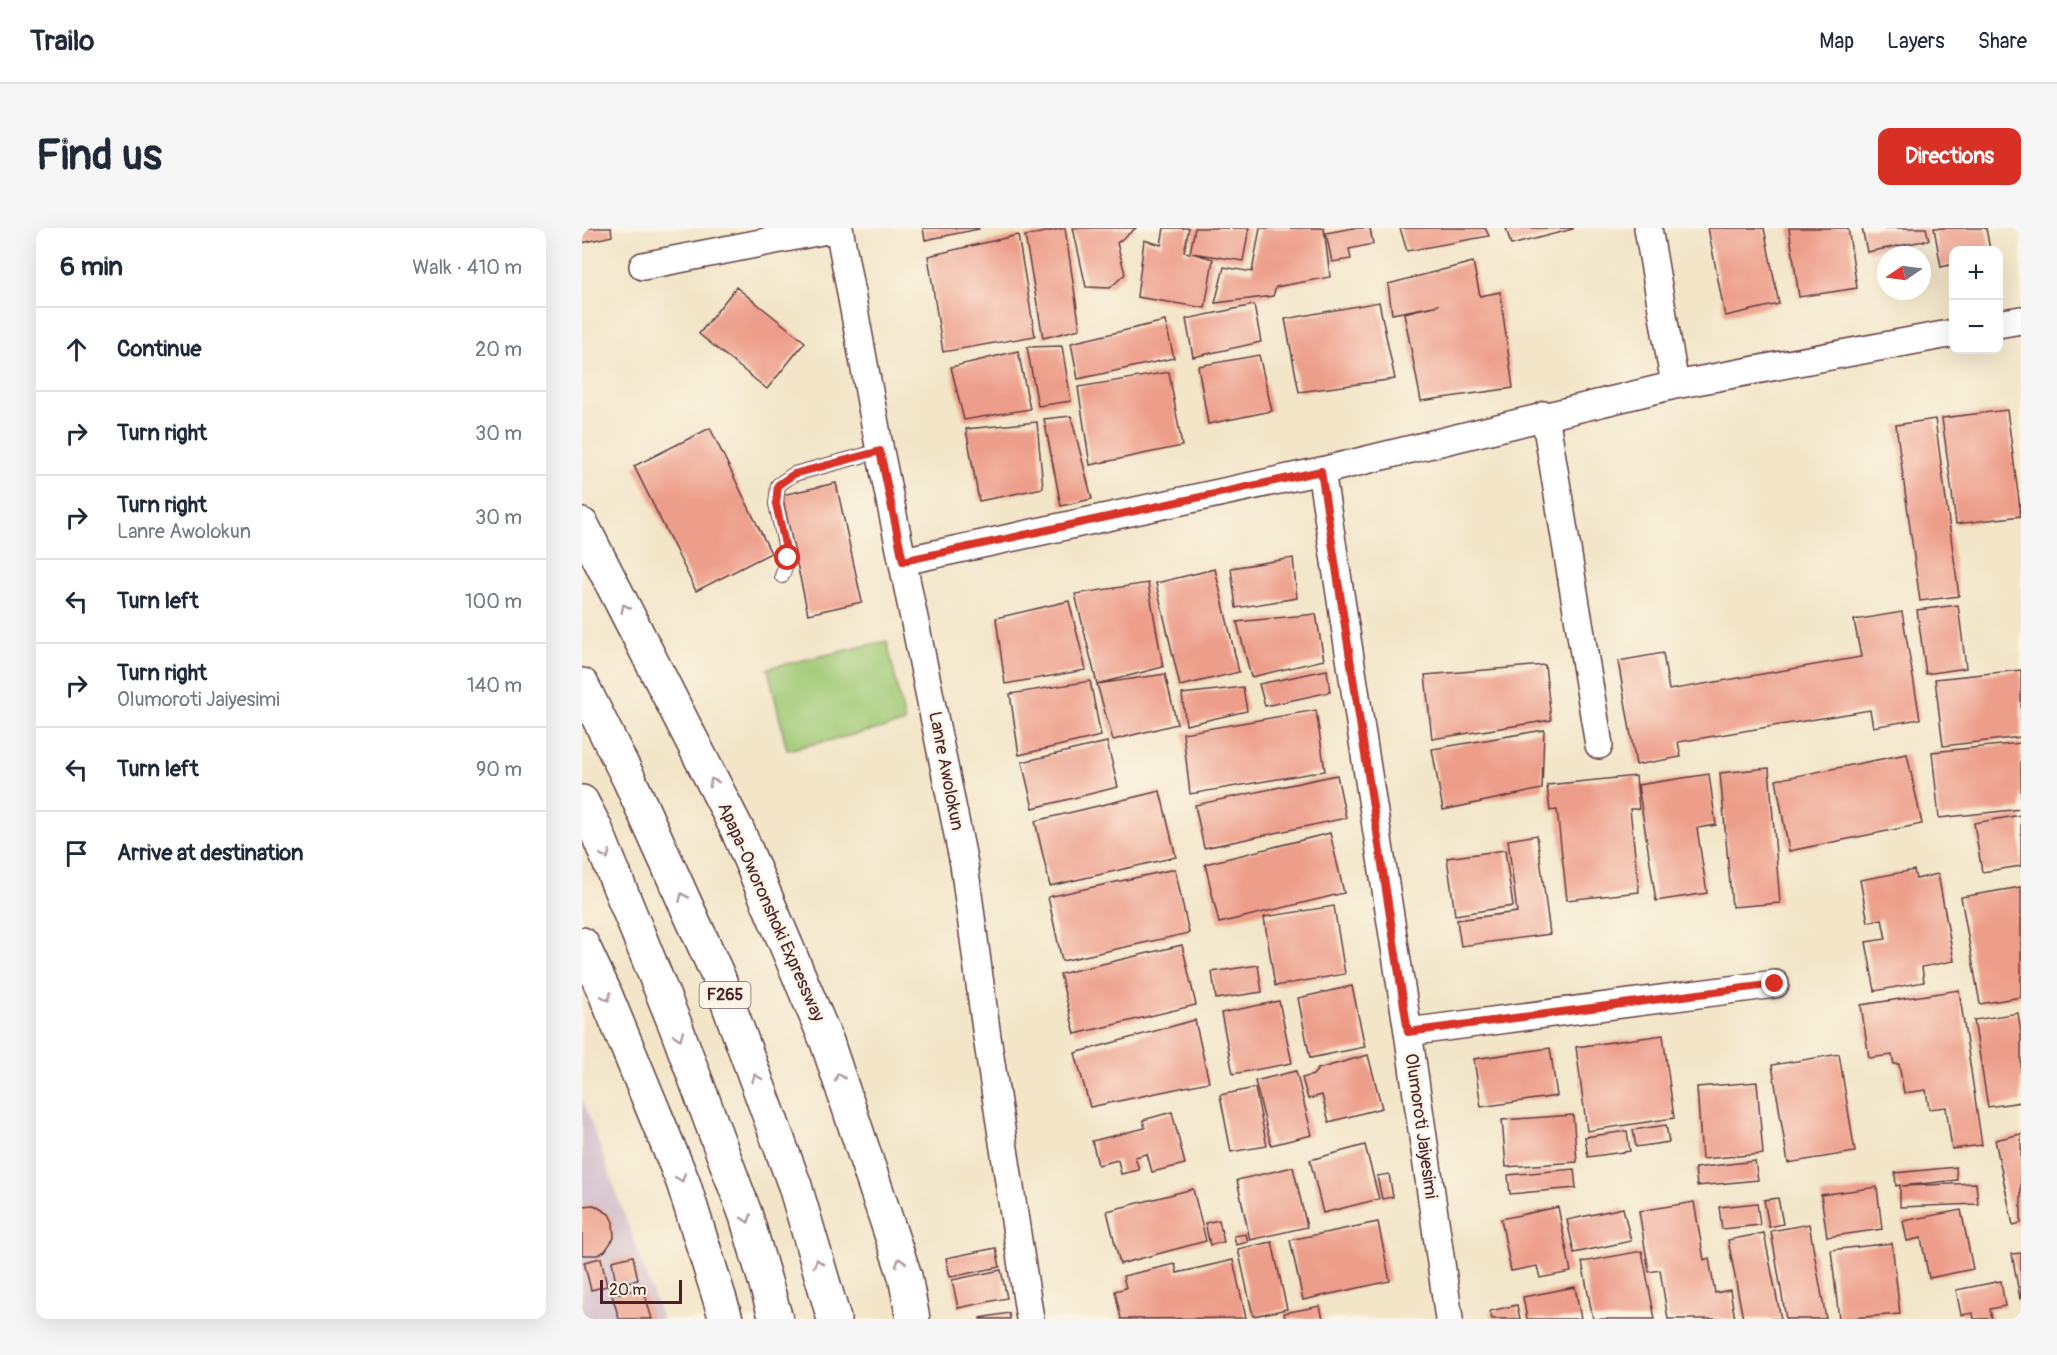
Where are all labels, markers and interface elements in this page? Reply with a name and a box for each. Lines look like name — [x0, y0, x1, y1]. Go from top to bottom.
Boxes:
text: Trailo — [30, 24, 94, 59]
text: Map — [1819, 28, 1854, 55]
text: Layers — [1887, 28, 1945, 55]
text: Share — [1978, 28, 2027, 55]
button: Directions — [1878, 128, 2021, 185]
text: Find us — [36, 130, 162, 182]
north arrow — [1877, 246, 1931, 300]
map controls — [1949, 246, 2003, 354]
button: + — [1949, 246, 2003, 300]
text: 6 min — [60, 251, 123, 283]
text: Walk · 410 m — [412, 255, 522, 280]
button: − — [1949, 300, 2003, 354]
icon: ahead — [60, 333, 93, 366]
text: Continue — [117, 335, 201, 363]
text: 20 m — [475, 337, 522, 362]
icon: right — [60, 417, 93, 450]
text: Turn right — [117, 419, 207, 447]
text: 30 m — [475, 421, 522, 446]
text: Turn right — [117, 491, 207, 519]
icon: right — [60, 501, 93, 534]
text: 30 m — [475, 505, 522, 530]
text: Lanre Awolokun — [117, 519, 251, 544]
route start — [774, 544, 800, 570]
icon: left — [60, 585, 93, 618]
text: Turn left — [117, 587, 199, 615]
text: 100 m — [465, 589, 522, 614]
one-way arrow — [620, 603, 632, 614]
text: Turn right — [117, 659, 207, 687]
icon: right — [60, 669, 93, 702]
text: 140 m — [467, 673, 522, 698]
text: Olumoroti Jaiyesimi — [117, 687, 280, 712]
street label: Lanre Awolokun — [923, 710, 969, 832]
icon: left — [60, 753, 93, 786]
text: Turn left — [117, 755, 199, 783]
text: 90 m — [476, 757, 522, 782]
one-way arrow — [709, 778, 720, 788]
street label: Apapa-Oworonshoki Expressway — [712, 799, 830, 1026]
icon: arrive — [60, 837, 93, 870]
text: Arrive at destination — [117, 839, 303, 867]
one-way arrow — [599, 849, 611, 860]
one-way arrow — [678, 893, 690, 904]
route end — [1761, 970, 1787, 996]
road number: F265 — [700, 982, 750, 1008]
one-way arrow — [600, 991, 612, 1002]
one-way arrow — [672, 1030, 684, 1041]
street label: Olumoroti Jaiyesimi — [1399, 1052, 1443, 1200]
one-way arrow — [834, 1072, 846, 1083]
one-way arrow — [750, 1073, 763, 1084]
one-way arrow — [673, 1172, 686, 1183]
one-way arrow — [739, 1213, 752, 1224]
one-way arrow — [895, 1257, 907, 1268]
one-way arrow — [813, 1258, 825, 1269]
scale bar — [600, 1277, 682, 1304]
text: 20 m — [609, 1280, 647, 1300]

